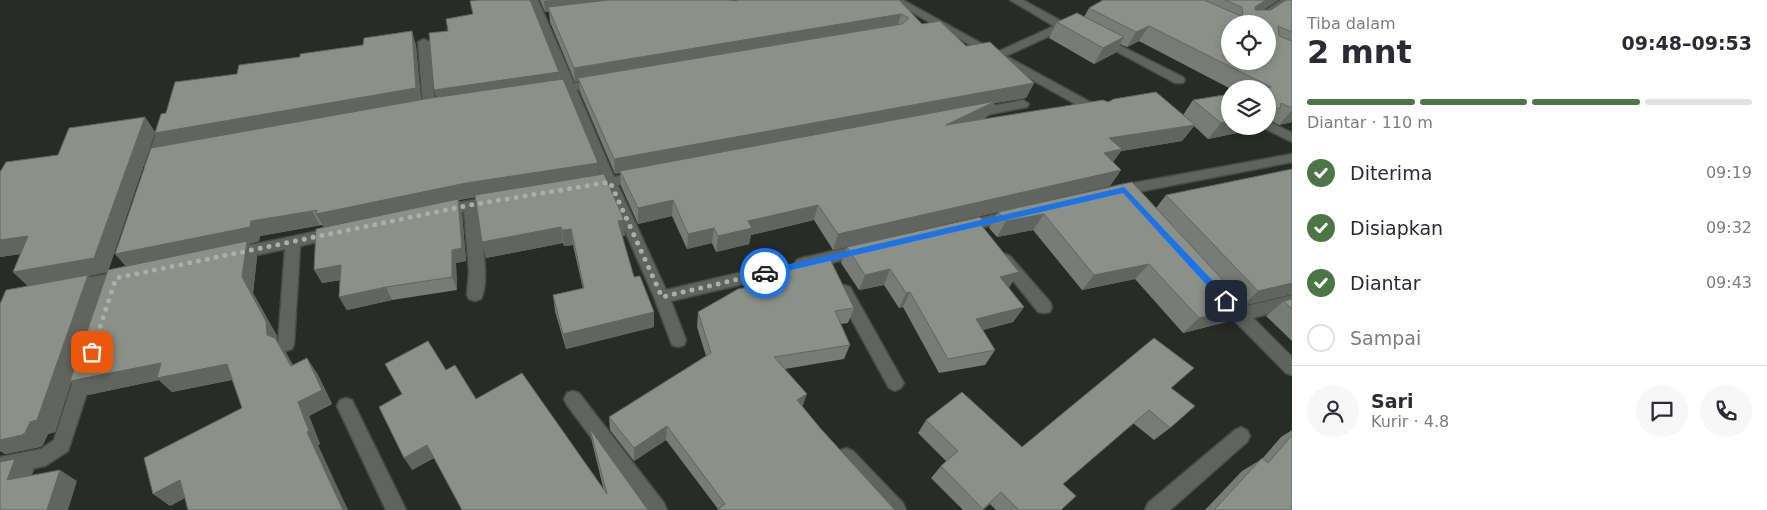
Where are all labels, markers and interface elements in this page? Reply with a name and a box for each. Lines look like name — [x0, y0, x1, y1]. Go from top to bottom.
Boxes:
text: Tiba dalam — [1307, 14, 1396, 33]
map controls — [1221, 15, 1276, 135]
button: locate — [1221, 15, 1276, 70]
text: 09:48–09:53 — [1622, 32, 1752, 54]
text: 2 mnt — [1307, 33, 1412, 71]
button: layers — [1221, 80, 1276, 135]
text: Diantar · 110 m — [1307, 113, 1433, 132]
icon: check — [1307, 159, 1335, 187]
text: Diterima — [1350, 162, 1432, 184]
text: 09:19 — [1706, 163, 1752, 182]
icon: check — [1307, 214, 1335, 242]
text: Disiapkan — [1350, 217, 1443, 239]
text: 09:32 — [1706, 218, 1752, 237]
courier — [740, 248, 790, 298]
icon: car — [751, 259, 779, 287]
icon: check — [1307, 269, 1335, 297]
text: Diantar — [1350, 272, 1421, 294]
text: 09:43 — [1706, 273, 1752, 292]
pin — [1205, 280, 1247, 322]
icon: home — [1212, 287, 1240, 315]
text: Sampai — [1350, 327, 1421, 349]
pin — [71, 331, 113, 373]
icon: bag — [78, 338, 106, 366]
button: person — [1307, 385, 1359, 437]
button: chat — [1636, 385, 1688, 437]
button: phone — [1700, 385, 1752, 437]
text: Sari — [1371, 390, 1413, 412]
text: Kurir · 4.8 — [1371, 412, 1449, 431]

